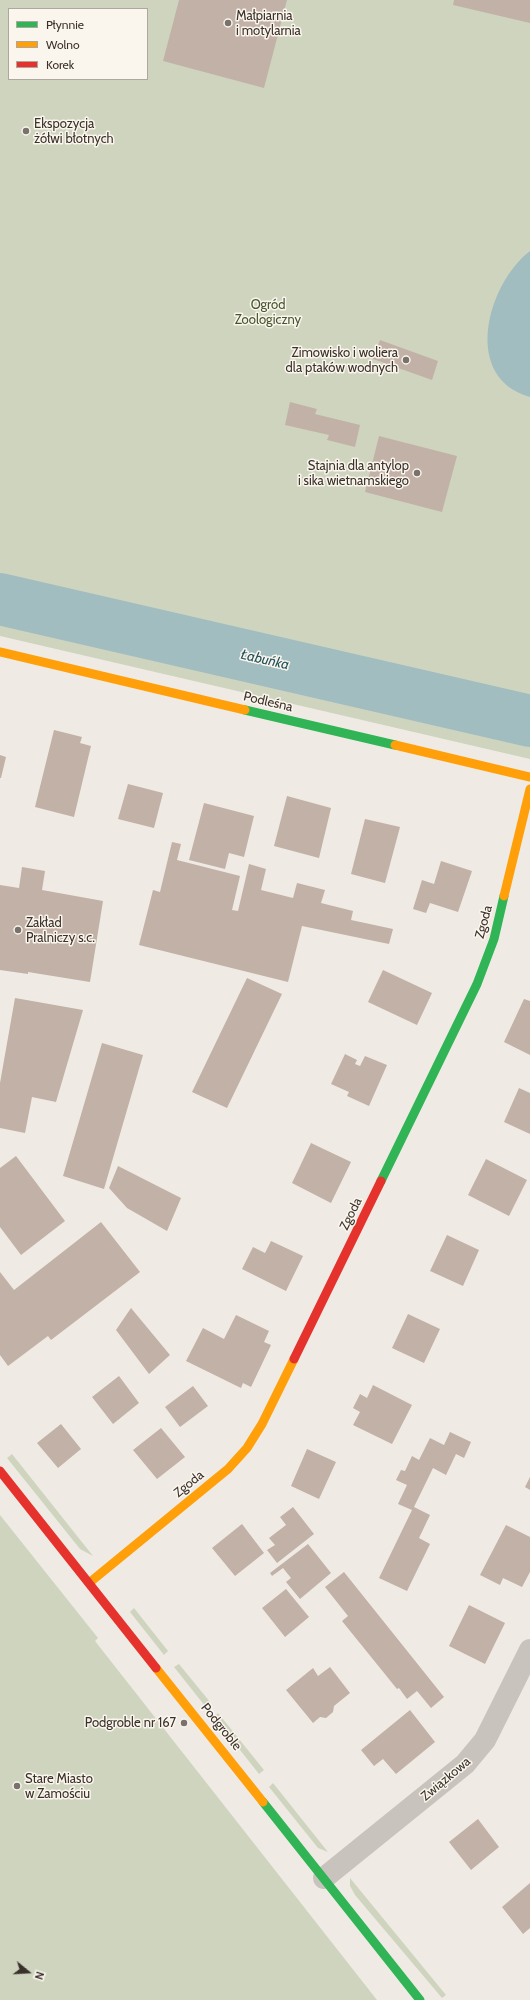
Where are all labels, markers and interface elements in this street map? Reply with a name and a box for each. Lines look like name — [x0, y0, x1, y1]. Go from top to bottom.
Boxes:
legend — [8, 8, 148, 80]
place label: Małpiarnia i motylarnia — [236, 8, 301, 39]
text: Płynnie — [46, 17, 84, 32]
marker: Małpiarnia i motylarnia — [223, 18, 233, 28]
text: Wolno — [46, 37, 80, 52]
text: Korek — [46, 57, 74, 72]
place label: Ekspozycja żółwi błotnych — [34, 116, 114, 147]
marker: Ekspozycja żółwi błotnych — [21, 126, 31, 136]
park label: Ogród Zoologiczny — [235, 297, 301, 328]
place label: Zimowisko i woliera dla ptaków wodnych — [286, 345, 398, 376]
marker: Zimowisko i woliera dla ptaków wodnych — [401, 355, 411, 365]
place label: Stajnia dla antylop i sika wietnamskiego — [298, 458, 409, 489]
marker: Stajnia dla antylop i sika wietnamskiego — [412, 468, 422, 478]
water label: Łabuńka — [239, 646, 291, 674]
street label: Podleśna — [242, 689, 294, 715]
street label: Zgoda — [472, 904, 496, 940]
place label: Zakład Pralniczy s.c. — [26, 915, 95, 946]
marker: Zakład Pralniczy s.c. — [13, 925, 23, 935]
street label: Zgoda — [337, 1195, 365, 1233]
street label: Zgoda — [171, 1467, 207, 1501]
street label: Podgroble — [197, 1700, 245, 1754]
place label: Podgroble nr 167 — [85, 1715, 176, 1731]
marker: Podgroble nr 167 — [179, 1718, 189, 1728]
street label: Związkowa — [418, 1754, 474, 1804]
place label: Stare Miasto w Zamościu — [25, 1771, 93, 1802]
marker: Stare Miasto w Zamościu — [12, 1781, 22, 1791]
north arrow — [8, 1952, 48, 1992]
text: N — [32, 1970, 47, 1982]

